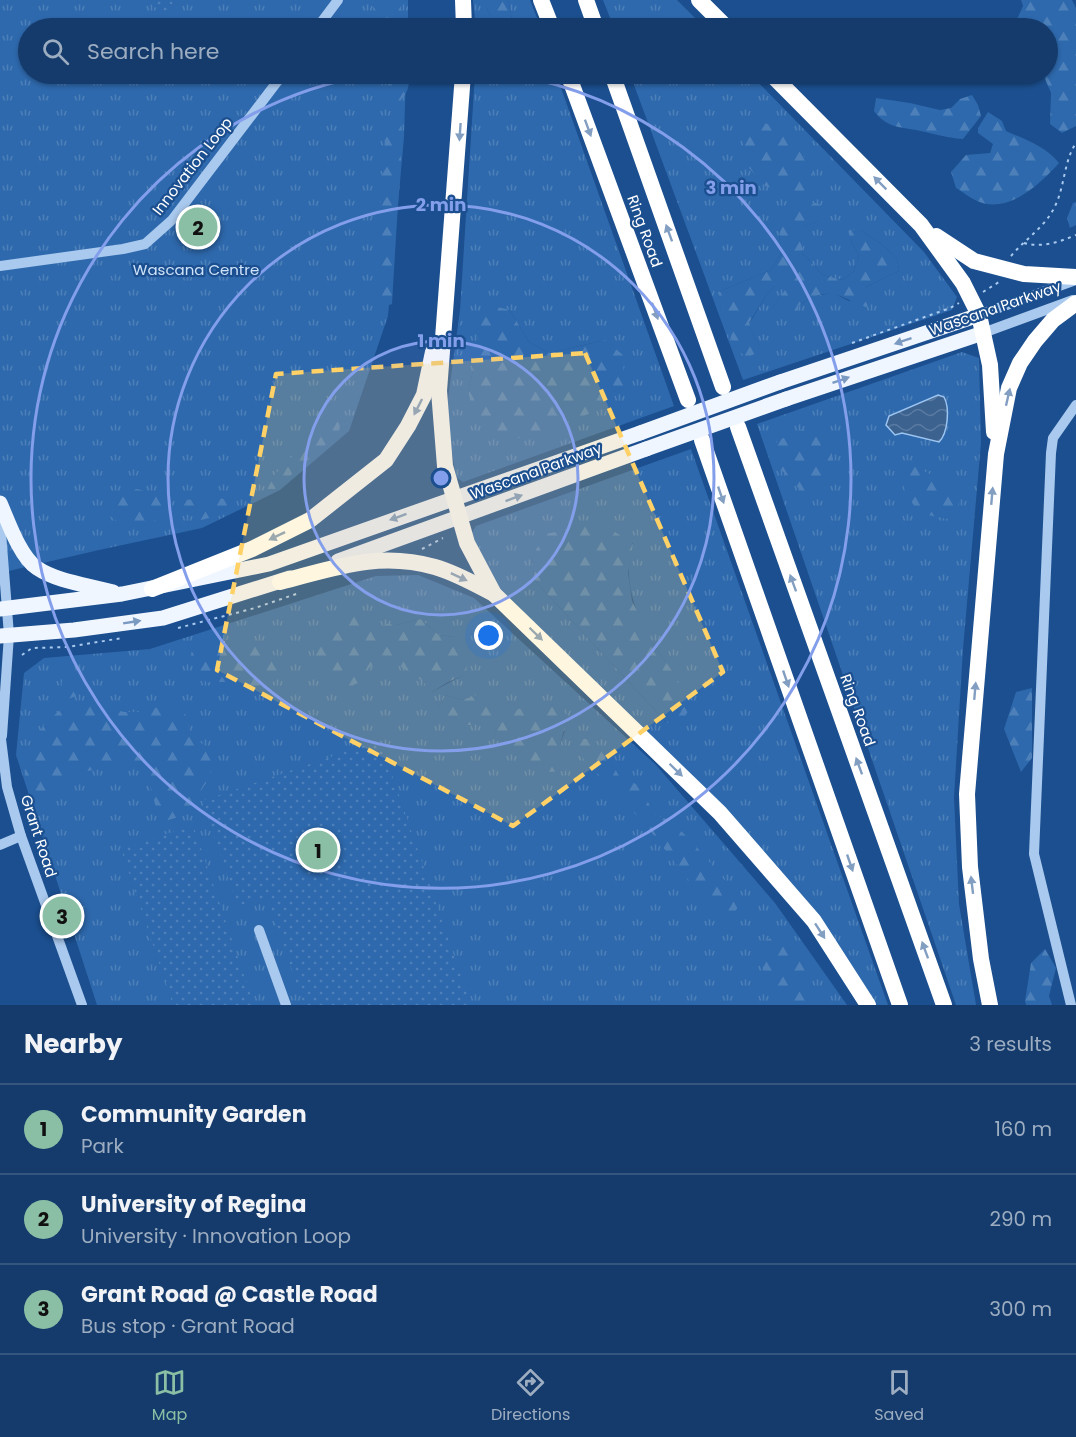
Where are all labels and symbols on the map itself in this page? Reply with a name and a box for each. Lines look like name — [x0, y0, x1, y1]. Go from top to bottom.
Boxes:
street label: Innovation Loop — [147, 113, 237, 219]
one-way arrow — [584, 120, 594, 138]
one-way arrow — [455, 122, 464, 141]
text: 3 min — [705, 175, 757, 200]
one-way arrow — [873, 177, 887, 191]
text: 2 min — [416, 192, 466, 217]
street label: Ring Road — [622, 192, 668, 270]
pin: 2 — [178, 204, 218, 250]
one-way arrow — [663, 224, 673, 242]
park label: Wascana Centre — [133, 259, 259, 280]
street label: Wascana Parkway — [926, 275, 1064, 340]
one-way arrow — [651, 303, 661, 321]
text: 1 min — [417, 328, 465, 353]
one-way arrow — [894, 336, 912, 346]
one-way arrow — [832, 375, 850, 384]
one-way arrow — [1003, 387, 1013, 406]
one-way arrow — [413, 399, 423, 416]
street label: Wascana Parkway — [467, 437, 605, 505]
centre of rings — [431, 468, 451, 488]
one-way arrow — [717, 486, 727, 504]
one-way arrow — [987, 487, 997, 506]
one-way arrow — [505, 493, 523, 503]
one-way arrow — [389, 513, 407, 523]
one-way arrow — [269, 532, 286, 541]
one-way arrow — [451, 572, 468, 581]
one-way arrow — [788, 574, 797, 592]
one-way arrow — [123, 618, 142, 627]
your location — [474, 621, 503, 650]
one-way arrow — [529, 627, 543, 641]
one-way arrow — [781, 670, 791, 688]
street label: Ring Road — [835, 671, 881, 749]
one-way arrow — [970, 681, 980, 700]
one-way arrow — [853, 757, 863, 775]
one-way arrow — [669, 763, 683, 777]
street label: Grant Road — [16, 792, 62, 880]
pin: 1 — [298, 828, 338, 872]
one-way arrow — [846, 854, 855, 872]
one-way arrow — [967, 875, 977, 894]
pin: 3 — [42, 894, 82, 938]
one-way arrow — [815, 922, 826, 939]
one-way arrow — [919, 941, 929, 959]

